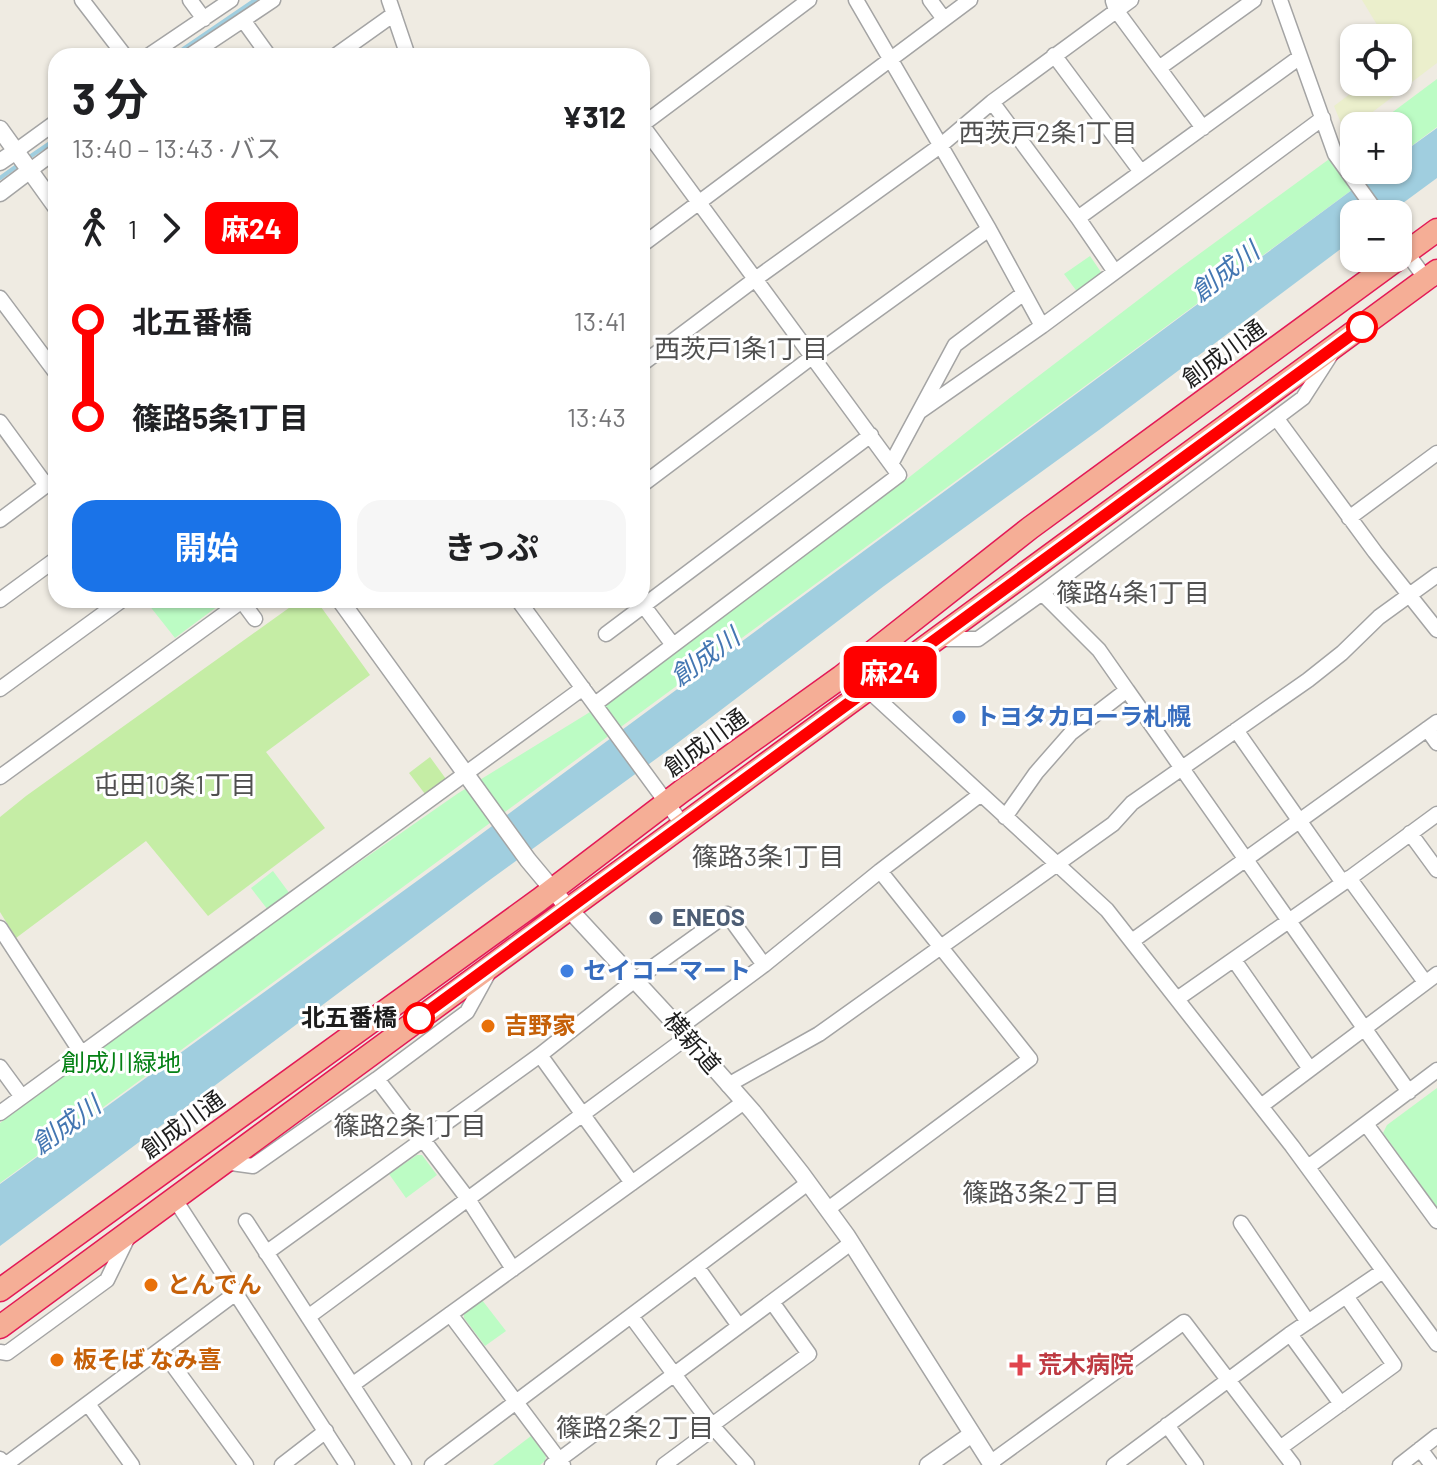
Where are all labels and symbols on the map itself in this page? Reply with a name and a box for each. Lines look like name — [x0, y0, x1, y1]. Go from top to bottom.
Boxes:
district label: 西茨戸2条1丁目 — [958, 116, 1138, 147]
water label: 創成川 — [1184, 233, 1267, 307]
unlabelled marker — [1347, 312, 1377, 342]
street label: 創成川通 — [1176, 313, 1270, 393]
district label: 西茨戸1条1丁目 — [654, 332, 828, 363]
district label: 篠路4条1丁目 — [1056, 576, 1210, 607]
water label: 創成川 — [663, 619, 747, 691]
line badge: 麻24 — [844, 646, 936, 698]
place label: トヨタカローラ札幌 — [975, 701, 1191, 730]
street label: 創成川通 — [658, 702, 752, 782]
marker: トヨタカローラ札幌 — [950, 708, 968, 726]
district label: 屯田10条1丁目 — [94, 768, 256, 799]
district label: 篠路3条1丁目 — [692, 840, 844, 871]
place label: ENEOS — [672, 902, 745, 931]
marker: ENEOS — [647, 909, 665, 927]
place label: セイコーマート — [583, 955, 751, 984]
marker: セイコーマート — [558, 962, 576, 980]
place label: 北五番橋 — [301, 1002, 397, 1031]
marker: 北五番橋 — [404, 1003, 434, 1033]
street label: 横新道 — [659, 1005, 728, 1079]
place label: 吉野家 — [504, 1010, 576, 1039]
marker: 吉野家 — [479, 1017, 497, 1035]
park label: 創成川緑地 — [61, 1047, 181, 1076]
street label: 創成川通 — [135, 1084, 229, 1164]
water label: 創成川 — [24, 1087, 108, 1159]
district label: 篠路2条1丁目 — [333, 1109, 487, 1140]
district label: 篠路3条2丁目 — [962, 1176, 1120, 1207]
place label: とんでん — [167, 1269, 262, 1298]
marker: とんでん — [142, 1276, 160, 1294]
place label: 板そば なみ喜 — [73, 1344, 222, 1373]
place label: 荒木病院 — [1038, 1349, 1134, 1378]
marker: 板そば なみ喜 — [48, 1351, 66, 1369]
marker: 荒木病院 — [1009, 1354, 1031, 1376]
district label: 篠路2条2丁目 — [556, 1411, 714, 1442]

